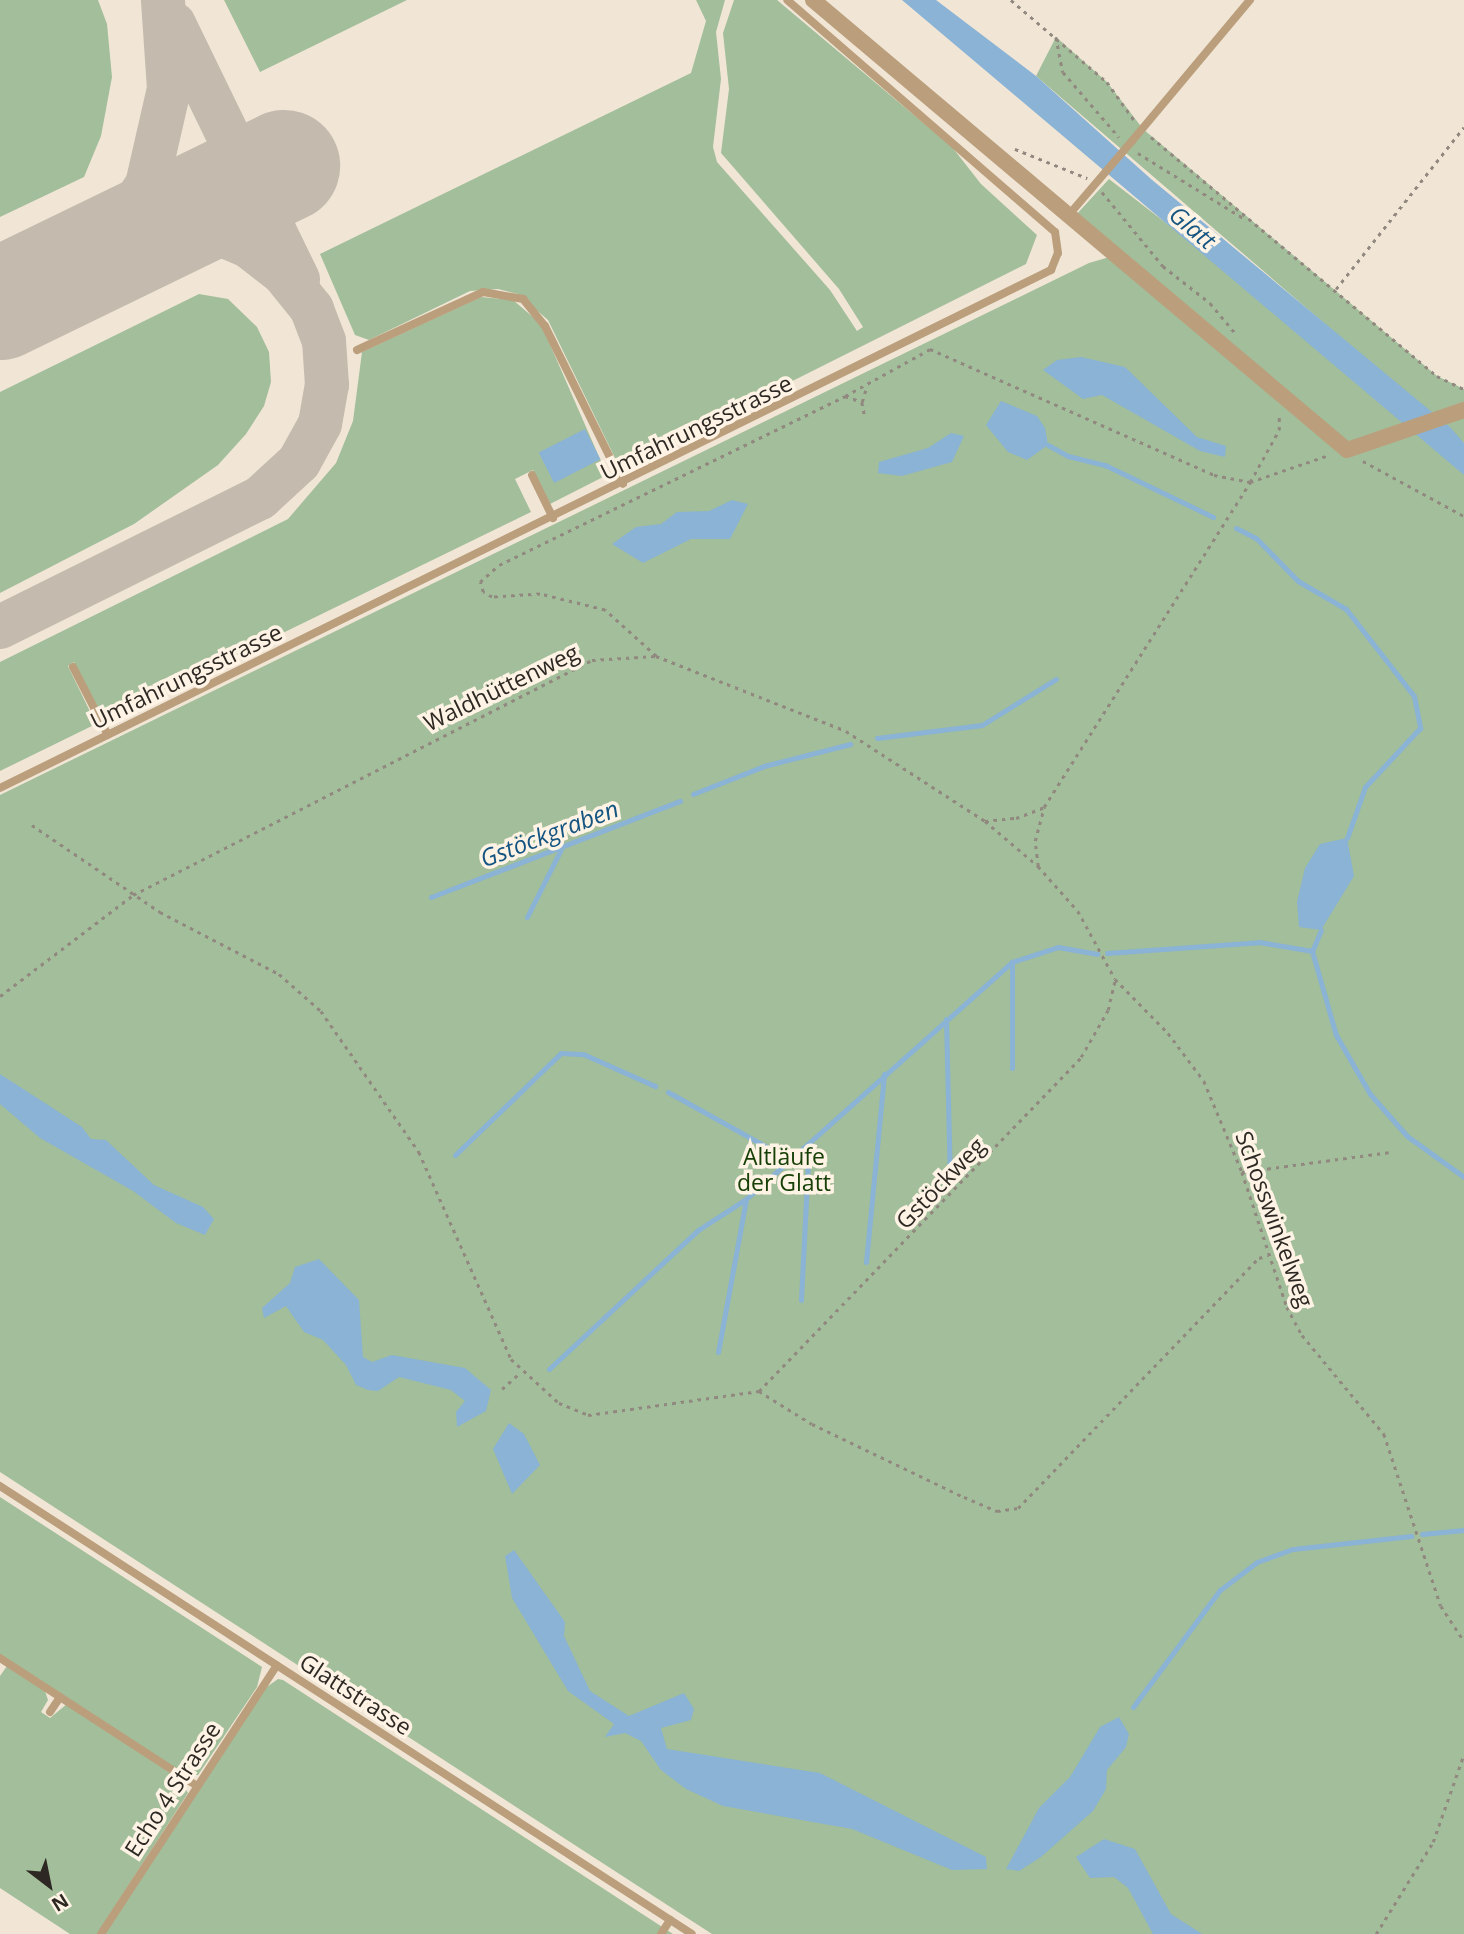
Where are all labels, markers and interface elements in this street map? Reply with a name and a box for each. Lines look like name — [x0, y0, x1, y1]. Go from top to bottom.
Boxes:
water label: Glatt — [1164, 199, 1222, 255]
street label: Umfahrungsstrasse — [596, 369, 796, 485]
street label: Umfahrungsstrasse — [86, 618, 286, 734]
street label: Waldhüttenweg — [419, 638, 583, 736]
water label: Gstöckgraben — [476, 793, 622, 873]
street label: Schosswinkelweg — [1230, 1127, 1320, 1311]
street label: Gstöckweg — [890, 1132, 990, 1234]
park label: Altläufe der Glatt — [737, 1142, 831, 1196]
street label: Glattstrasse — [295, 1648, 417, 1740]
street label: Echo 4 Strasse — [118, 1717, 226, 1861]
north arrow — [14, 1850, 84, 1920]
text: N — [47, 1888, 74, 1918]

